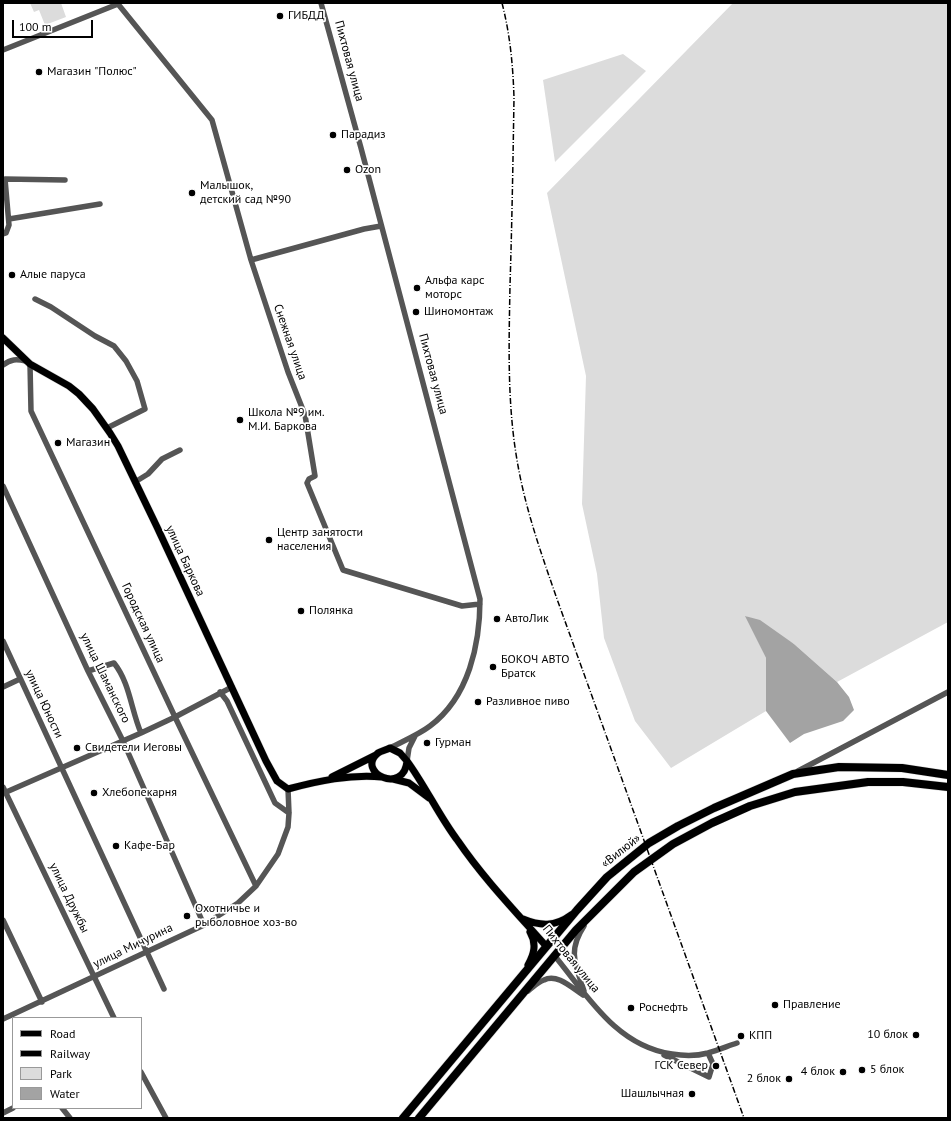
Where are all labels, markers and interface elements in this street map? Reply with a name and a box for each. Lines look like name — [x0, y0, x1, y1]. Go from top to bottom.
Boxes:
place label: ГИБДД — [288, 9, 324, 23]
marker: ГИБДД — [275, 11, 285, 21]
scale bar — [14, 12, 95, 38]
text: 100 m — [19, 19, 52, 34]
street label: Пихтовая улица — [331, 19, 367, 103]
place label: Магазин "Полюс" — [47, 65, 137, 79]
marker: Магазин "Полюс" — [34, 67, 44, 77]
place label: Парадиз — [341, 128, 386, 142]
marker: Парадиз — [328, 130, 338, 140]
place label: Ozon — [355, 163, 381, 177]
marker: Ozon — [342, 165, 352, 175]
place label: Малышок, детский сад №90 — [200, 179, 291, 207]
marker: Малышок, детский сад №90 — [187, 188, 197, 198]
place label: Алые паруса — [20, 268, 86, 282]
marker: Алые паруса — [7, 270, 17, 280]
place label: Альфа карс моторс — [425, 274, 484, 302]
marker: Альфа карс моторс — [412, 283, 422, 293]
street label: Снежная улица — [270, 302, 310, 382]
place label: Шиномонтаж — [424, 305, 493, 319]
marker: Шиномонтаж — [411, 307, 421, 317]
street label: Пихтовая улица — [415, 332, 451, 416]
place label: Школа №9 им. М.И. Баркова — [248, 406, 325, 434]
marker: Школа №9 им. М.И. Баркова — [235, 415, 245, 425]
place label: Магазин — [66, 436, 110, 450]
marker: Магазин — [53, 438, 63, 448]
street label: улица Баркова — [162, 523, 208, 599]
place label: Центр занятости населения — [277, 526, 363, 554]
marker: Центр занятости населения — [264, 535, 274, 545]
street label: Городская улица — [118, 581, 168, 665]
place label: Полянка — [309, 604, 353, 618]
marker: Полянка — [296, 606, 306, 616]
place label: АвтоЛик — [505, 612, 549, 626]
marker: АвтоЛик — [492, 614, 502, 624]
street label: улица Шаманского — [77, 631, 133, 725]
place label: БОКОЧ АВТО Братск — [501, 653, 569, 681]
marker: БОКОЧ АВТО Братск — [488, 662, 498, 672]
street label: улица Юности — [22, 667, 66, 741]
place label: Разливное пиво — [486, 695, 570, 709]
marker: Разливное пиво — [473, 697, 483, 707]
place label: Гурман — [435, 736, 471, 750]
marker: Гурман — [422, 738, 432, 748]
place label: Свидетели Иеговы — [85, 741, 182, 755]
marker: Свидетели Иеговы — [72, 743, 82, 753]
place label: Хлебопекарня — [102, 786, 177, 800]
marker: Хлебопекарня — [89, 788, 99, 798]
street label: «Вилюй» — [598, 831, 644, 871]
place label: Кафе-Бар — [124, 839, 175, 853]
marker: Кафе-Бар — [111, 841, 121, 851]
street label: улица Дружбы — [46, 861, 92, 935]
place label: Охотничье и рыболовное хоз-во — [195, 902, 297, 930]
marker: Охотничье и рыболовное хоз-во — [182, 911, 192, 921]
street label: улица Мичурина — [91, 921, 175, 971]
street label: Пихтовая улица — [539, 922, 603, 996]
place label: Правление — [783, 998, 841, 1012]
marker: Правление — [770, 1000, 780, 1010]
place label: Роснефть — [639, 1001, 688, 1015]
marker: Роснефть — [626, 1003, 636, 1013]
legend — [12, 1017, 142, 1109]
text: Road — [50, 1026, 75, 1041]
place label: 10 блок — [867, 1028, 908, 1042]
place label: КПП — [749, 1029, 772, 1043]
marker: 10 блок — [911, 1030, 921, 1040]
marker: КПП — [736, 1031, 746, 1041]
text: Railway — [50, 1046, 90, 1061]
place label: ГСК Север — [654, 1059, 708, 1073]
marker: ГСК Север — [711, 1061, 721, 1071]
place label: 5 блок — [870, 1063, 904, 1077]
place label: 4 блок — [801, 1065, 835, 1079]
marker: 5 блок — [857, 1065, 867, 1075]
text: Park — [50, 1066, 72, 1081]
marker: 4 блок — [838, 1067, 848, 1077]
place label: 2 блок — [747, 1072, 781, 1086]
marker: 2 блок — [784, 1074, 794, 1084]
text: Water — [50, 1086, 80, 1101]
place label: Шашлычная — [621, 1087, 684, 1101]
marker: Шашлычная — [687, 1089, 697, 1099]

